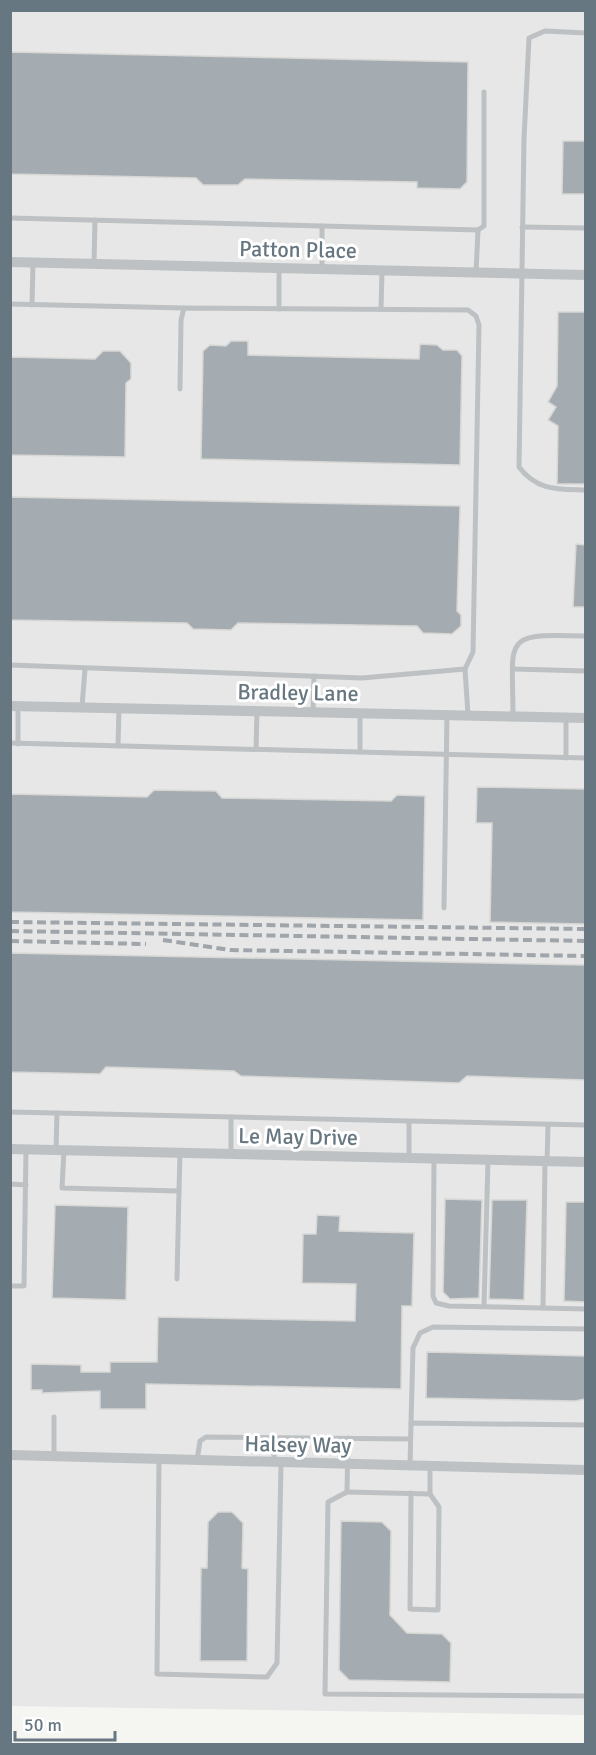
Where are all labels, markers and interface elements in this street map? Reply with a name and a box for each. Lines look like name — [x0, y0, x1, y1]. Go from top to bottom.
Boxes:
street label: Patton Place — [239, 235, 357, 264]
street label: Bradley Lane — [237, 678, 359, 707]
street label: Le May Drive — [238, 1122, 358, 1151]
street label: Halsey Way — [244, 1430, 352, 1459]
scale bar — [15, 1704, 116, 1742]
text: 50 m — [24, 1714, 62, 1736]

